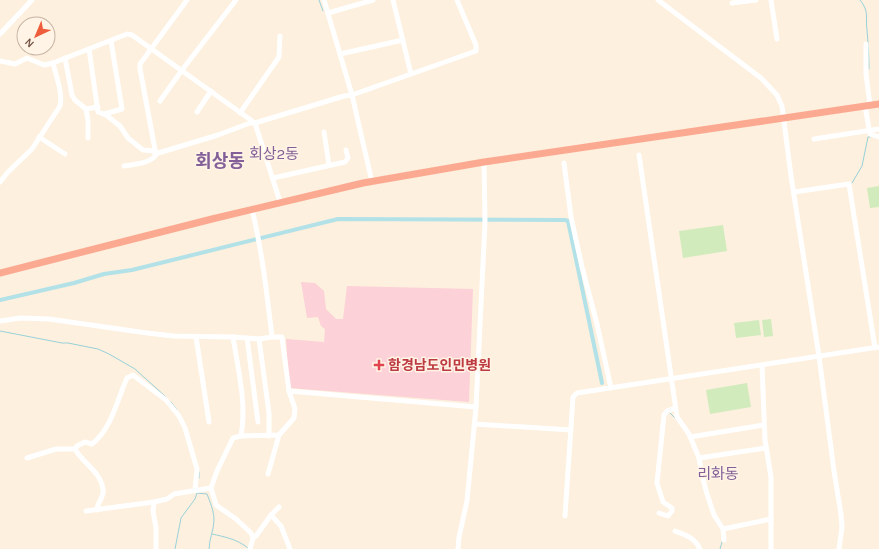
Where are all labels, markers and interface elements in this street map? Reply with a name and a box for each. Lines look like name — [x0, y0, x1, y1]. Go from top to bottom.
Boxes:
north arrow — [16, 16, 56, 56]
text: N — [22, 35, 37, 50]
district label: 회상2동 — [249, 145, 299, 163]
district label: 회상동 — [195, 150, 245, 172]
place label: 함경남도인민병원 — [388, 357, 491, 374]
marker: 함경남도인민병원 — [373, 359, 385, 371]
district label: 리화동 — [697, 465, 739, 483]

